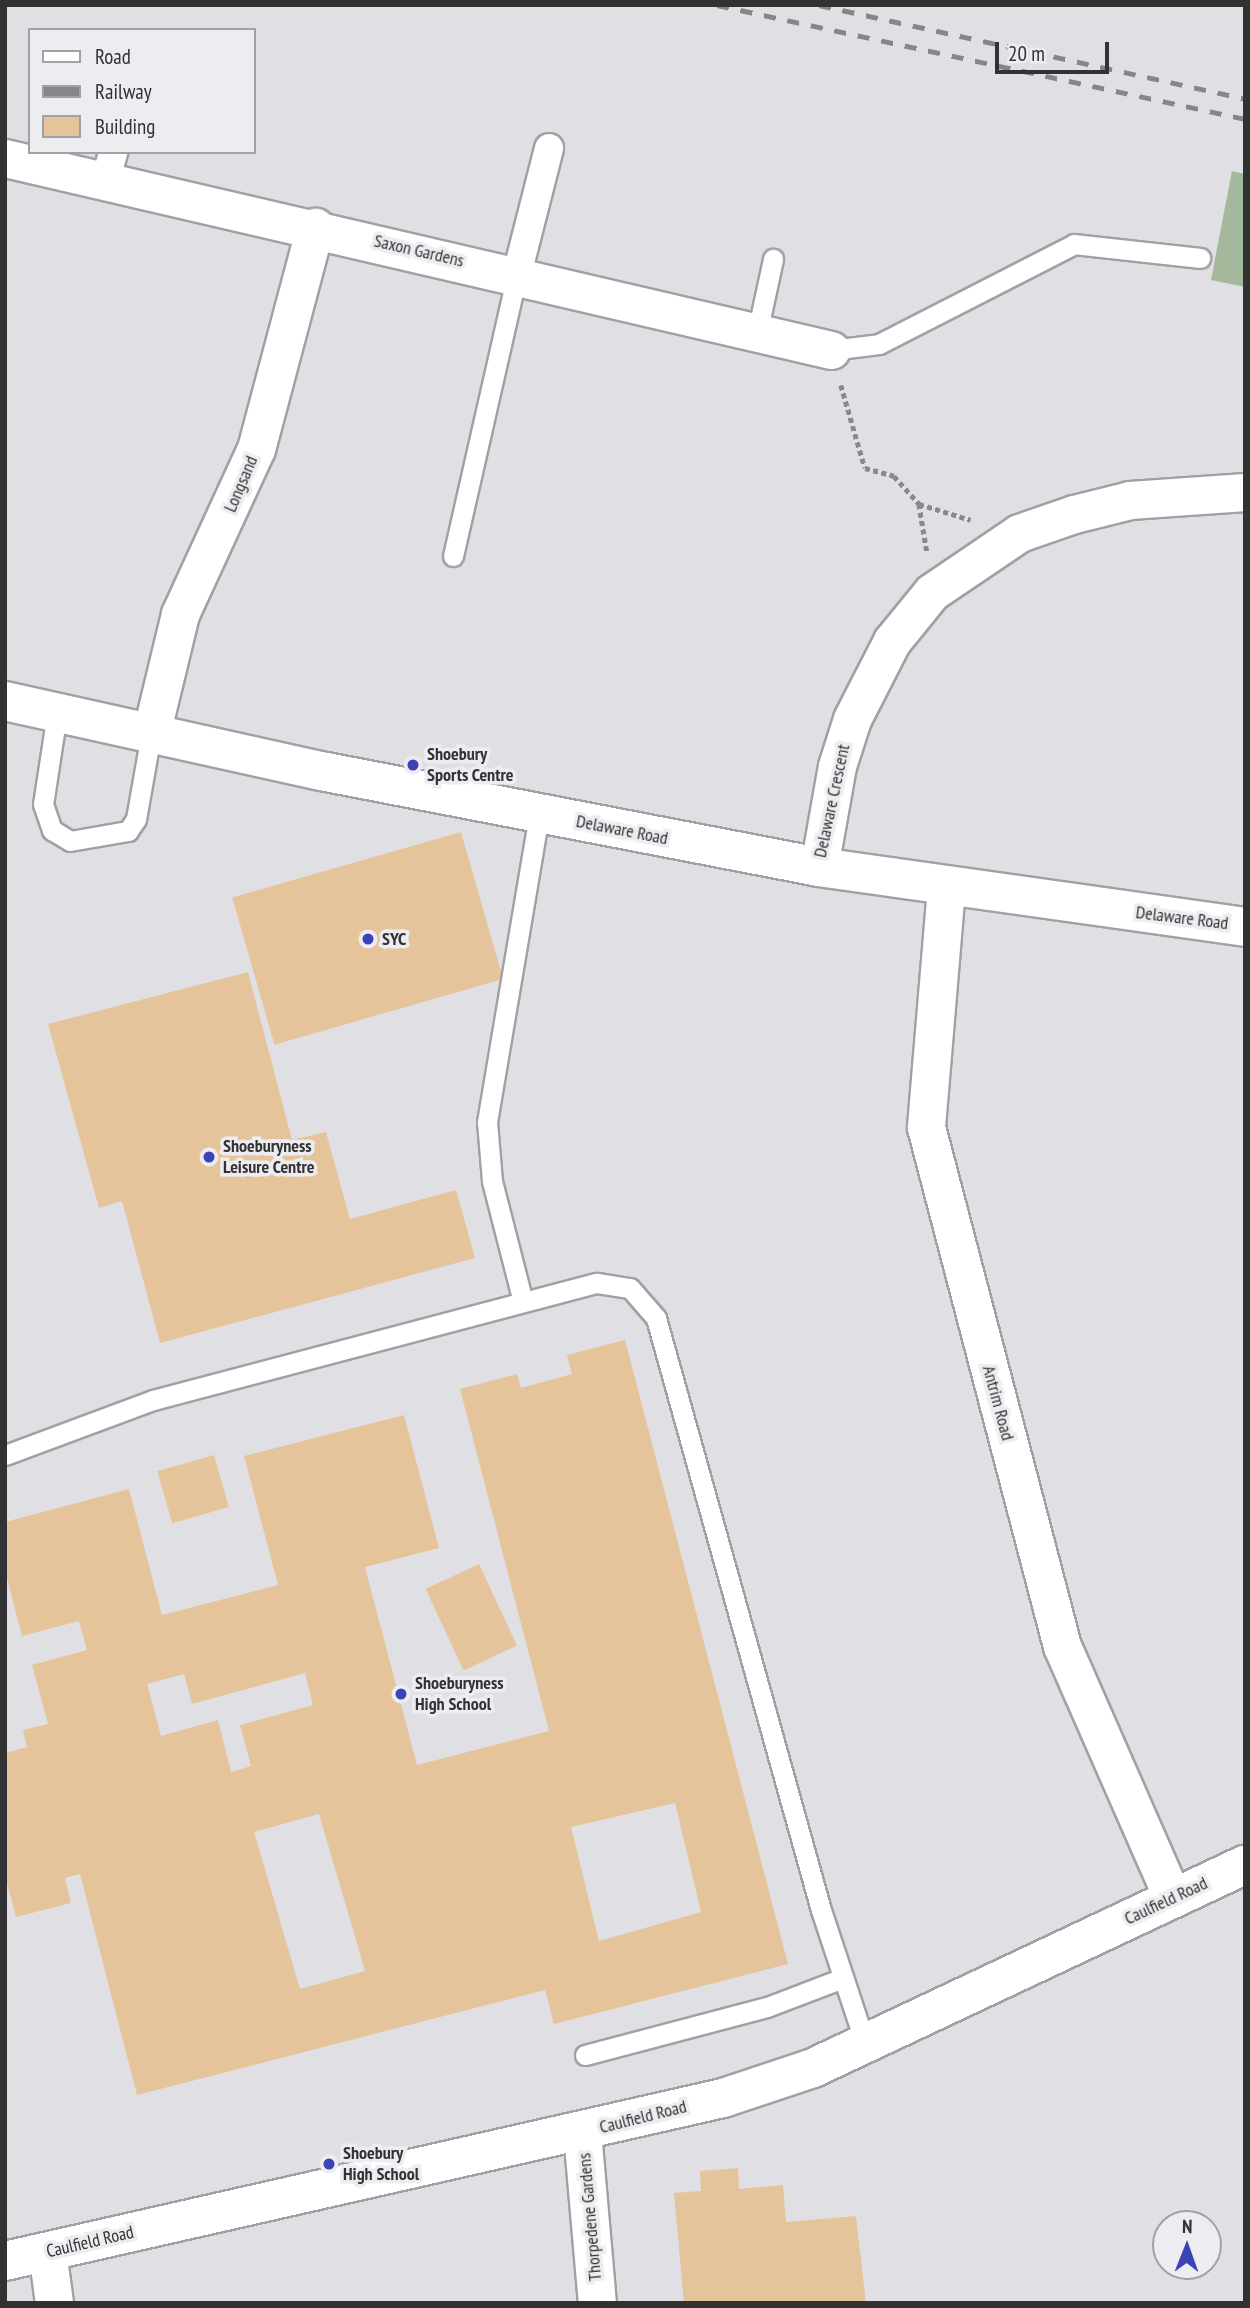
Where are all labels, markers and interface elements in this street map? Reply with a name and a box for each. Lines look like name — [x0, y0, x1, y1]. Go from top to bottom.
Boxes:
legend — [28, 28, 256, 154]
scale bar — [998, 28, 1112, 72]
text: 20 m — [1008, 40, 1045, 67]
text: Road — [95, 43, 131, 70]
text: Railway — [95, 78, 152, 105]
text: Building — [95, 113, 155, 140]
street label: Saxon Gardens — [372, 230, 466, 272]
street label: Longsand — [220, 453, 262, 515]
street label: Delaware Crescent — [809, 742, 855, 860]
place label: Shoebury Sports Centre — [427, 744, 514, 786]
marker: Shoebury Sports Centre — [405, 757, 421, 773]
street label: Delaware Road — [574, 811, 670, 849]
street label: Delaware Road — [1135, 902, 1229, 934]
place label: SYC — [382, 928, 406, 950]
marker: SYC — [360, 931, 376, 947]
place label: Shoeburyness Leisure Centre — [223, 1136, 315, 1178]
marker: Shoeburyness Leisure Centre — [201, 1149, 217, 1165]
street label: Antrim Road — [978, 1363, 1018, 1443]
place label: Shoeburyness High School — [415, 1673, 504, 1716]
marker: Shoeburyness High School — [393, 1686, 409, 1702]
street label: Caulfield Road — [1121, 1872, 1211, 1930]
street label: Caulfield Road — [597, 2096, 689, 2138]
place label: Shoebury High School — [343, 2143, 419, 2186]
street label: Thorpedene Gardens — [574, 2152, 606, 2282]
marker: Shoebury High School — [321, 2156, 337, 2172]
north arrow — [1152, 2210, 1222, 2280]
text: N — [1182, 2214, 1193, 2238]
street label: Caulfield Road — [44, 2221, 136, 2263]

